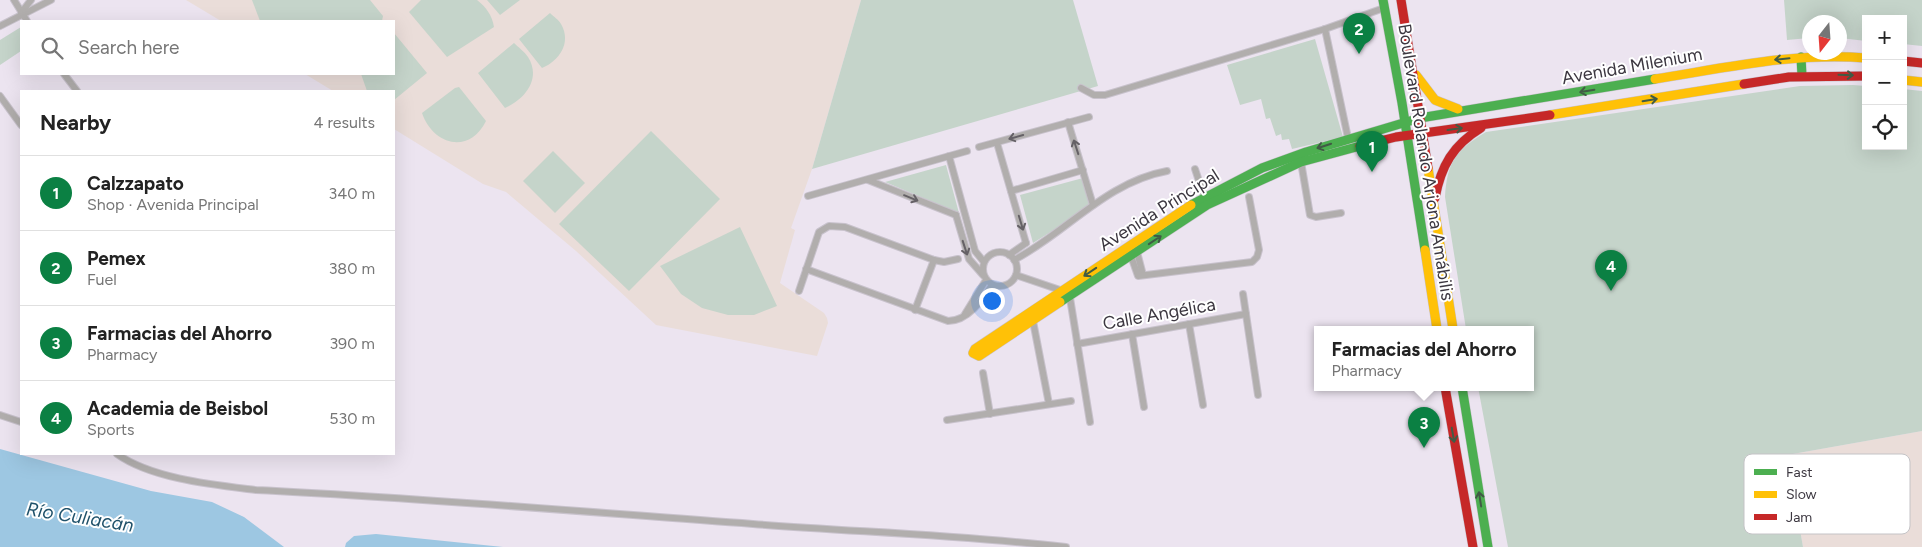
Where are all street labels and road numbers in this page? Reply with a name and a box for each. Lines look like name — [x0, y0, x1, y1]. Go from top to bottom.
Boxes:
street label: Boulevard Rolando Arjona Amábilis — [1393, 22, 1459, 302]
street label: Avenida Milenium — [1560, 43, 1704, 89]
street label: Avenida Principal — [1095, 164, 1223, 256]
street label: Calle Angélica — [1101, 293, 1217, 335]

